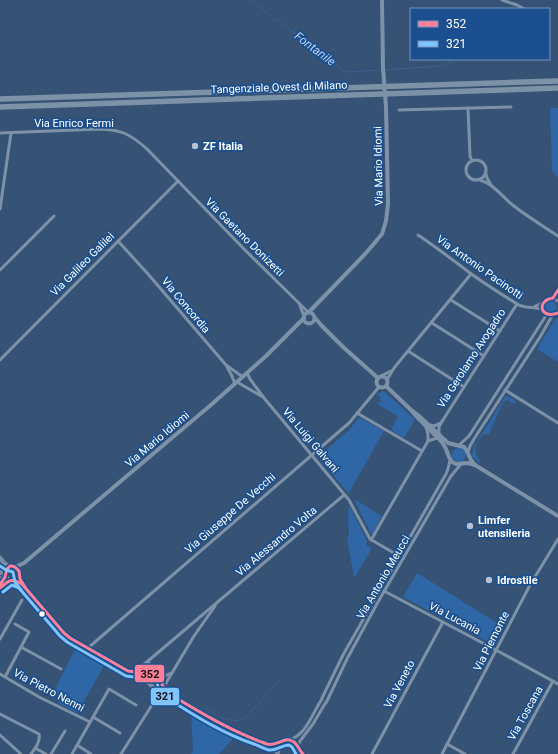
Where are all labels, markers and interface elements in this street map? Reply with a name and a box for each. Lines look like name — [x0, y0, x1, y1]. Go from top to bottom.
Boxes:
legend — [410, 8, 550, 60]
text: 352 — [446, 17, 466, 31]
water label: Fontanile — [292, 29, 338, 69]
text: 321 — [446, 37, 466, 51]
street label: Tangenziale Ovest di Milano — [210, 79, 348, 96]
street label: Via Enrico Fermi — [34, 117, 114, 130]
street label: Via Mario Idiomi — [371, 126, 386, 206]
place label: ZF Italia — [203, 140, 243, 153]
marker: ZF Italia — [190, 141, 200, 151]
street label: Via Gaetano Donizetti — [203, 195, 287, 279]
street label: Via Galileo Galilei — [48, 230, 117, 299]
street label: Via Antonio Pacinotti — [434, 233, 525, 302]
street label: Via Concordia — [159, 275, 213, 336]
street label: Via Gerolamo Avogadro — [434, 306, 508, 410]
street label: Via Luigi Galvani — [280, 405, 341, 475]
street label: Via Mario Idiomi — [123, 409, 192, 470]
street label: Via Giuseppe De Vecchi — [182, 471, 278, 556]
street label: Via Alessandro Volta — [233, 504, 319, 579]
place label: Limfer utensileria — [478, 514, 530, 540]
marker: Limfer utensileria — [465, 521, 475, 531]
street label: Via Antonio Meucci — [354, 533, 413, 622]
place label: Idrostile — [497, 574, 538, 587]
marker: Idrostile — [484, 575, 494, 585]
street label: Via Lucania — [427, 599, 483, 637]
unlabelled marker — [37, 609, 47, 619]
street label: Via Piemonte — [471, 609, 512, 673]
street label: Via Veneto — [381, 658, 418, 711]
line badge: 352 — [134, 664, 165, 683]
street label: Via Pietro Nenni — [11, 666, 87, 715]
text: 352 — [141, 668, 159, 681]
street label: Via Toscana — [505, 684, 546, 743]
line badge: 321 — [150, 687, 180, 706]
text: 321 — [156, 690, 174, 703]

